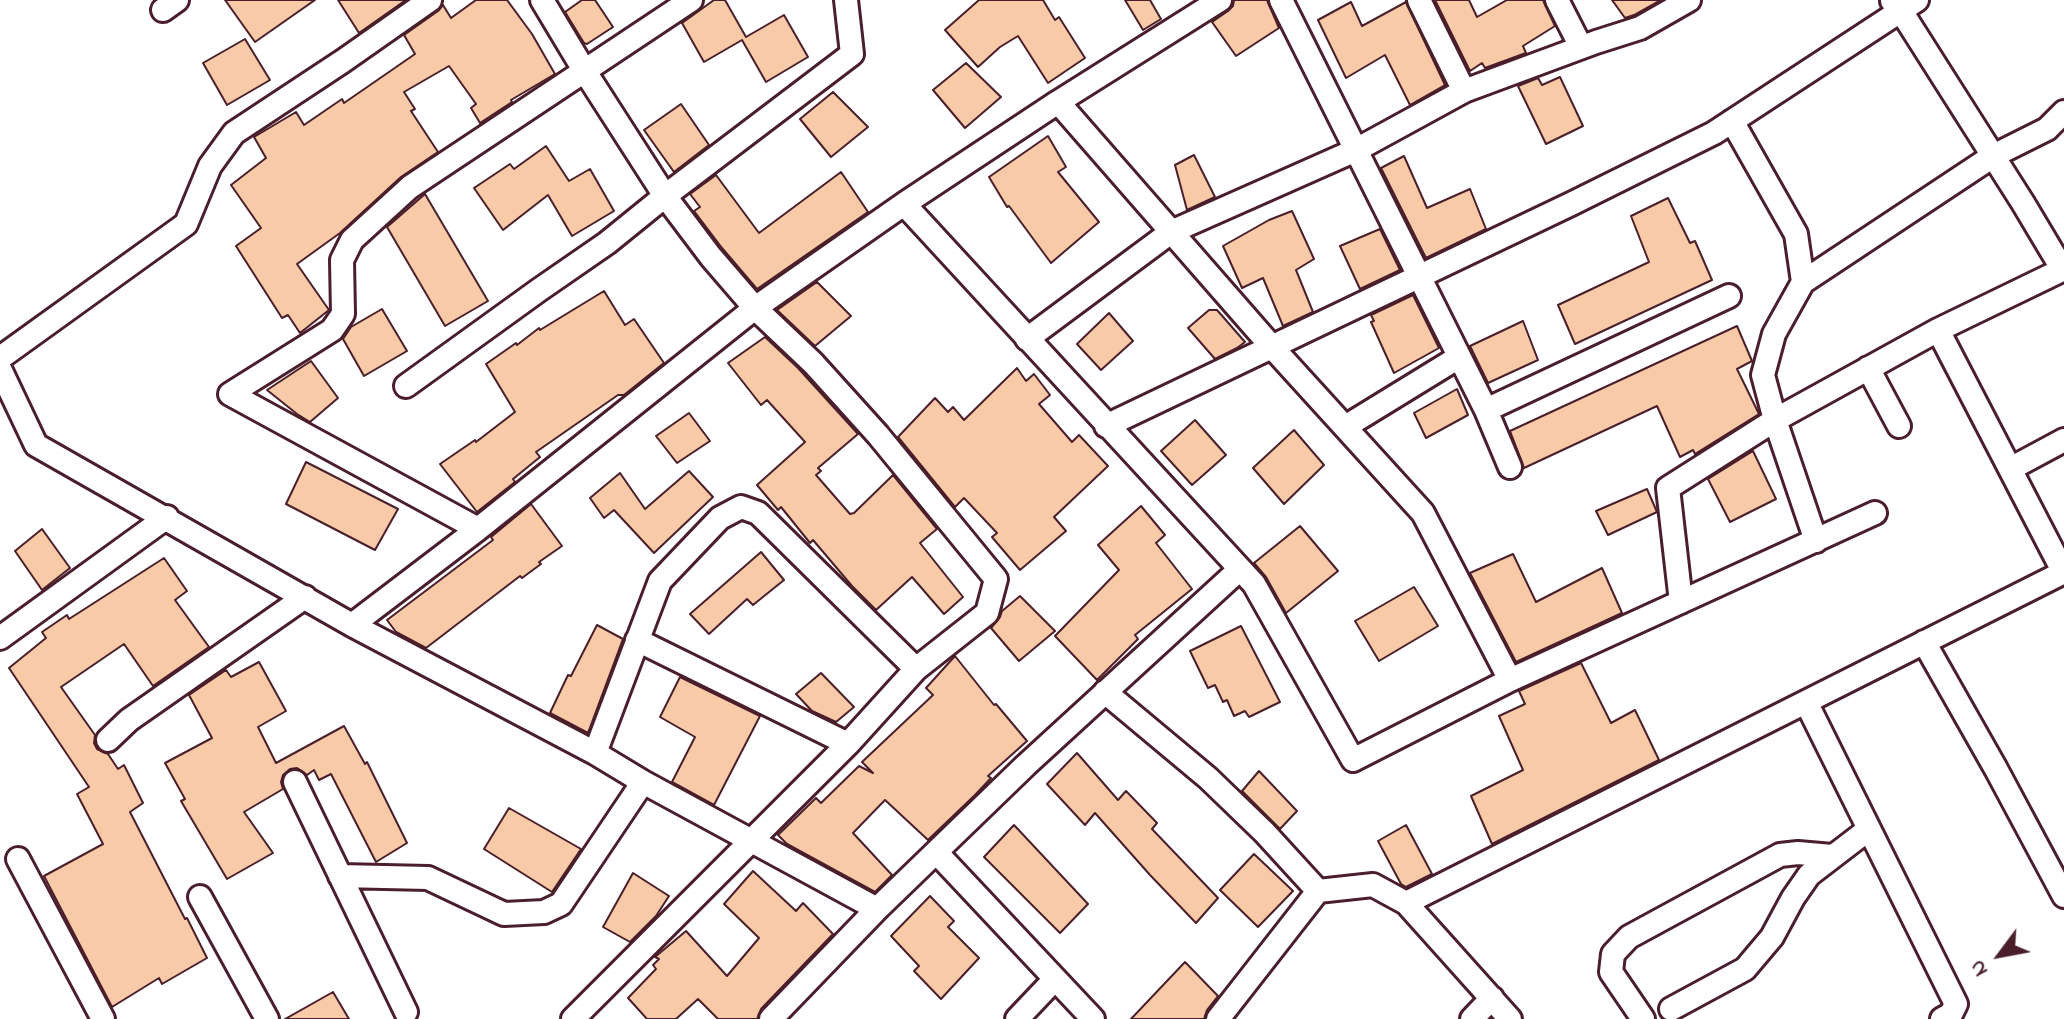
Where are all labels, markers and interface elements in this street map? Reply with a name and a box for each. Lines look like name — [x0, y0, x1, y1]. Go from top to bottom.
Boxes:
north arrow — [1960, 915, 2040, 995]
text: N — [1962, 953, 1997, 983]

